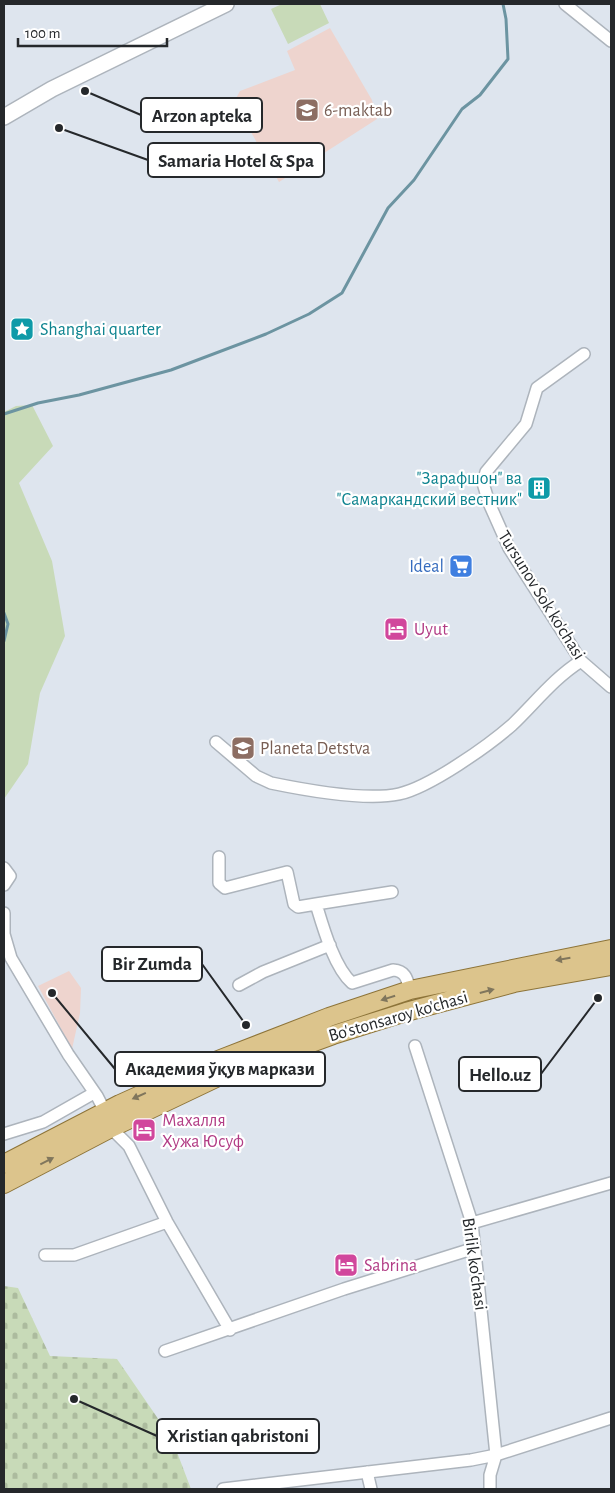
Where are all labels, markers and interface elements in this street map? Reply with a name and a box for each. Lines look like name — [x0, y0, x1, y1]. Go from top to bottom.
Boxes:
scale bar — [18, 15, 166, 47]
text: 100 m — [25, 26, 60, 41]
school or university icon: 6-maktab — [294, 97, 320, 123]
callout: Arzon apteka — [141, 98, 262, 132]
place label: 6-maktab — [324, 102, 392, 120]
text: Arzon apteka — [152, 107, 252, 126]
callout: Samaria Hotel & Spa — [148, 143, 324, 177]
text: Samaria Hotel & Spa — [158, 152, 314, 171]
place icon: Shanghai quarter — [9, 316, 35, 342]
place label: Shanghai quarter — [40, 321, 161, 339]
place label: "Зарафшон" ва "Самаркандский вестник" — [336, 470, 522, 509]
building icon: "Зарафшон" ва "Самаркандский вестник" — [526, 475, 552, 501]
street label: Tursunov Sok ko'chasi — [494, 528, 588, 663]
supermarket icon: Ideal — [448, 553, 474, 579]
place label: Ideal — [409, 558, 444, 576]
hotel icon: Uyut — [383, 616, 409, 642]
place label: Uyut — [414, 621, 448, 639]
school or university icon: Planeta Detstva — [230, 735, 256, 761]
place label: Planeta Detstva — [260, 740, 370, 758]
callout: Bir Zumda — [102, 947, 202, 981]
text: Bir Zumda — [112, 955, 192, 974]
one-way arrow — [555, 955, 571, 963]
one-way arrow — [479, 986, 494, 994]
street label: Bo'stonsaroy ko'chasi — [327, 988, 470, 1045]
one-way arrow — [380, 994, 395, 1002]
callout: Академия ўқув маркази — [115, 1052, 325, 1086]
callout: Hello.uz — [459, 1057, 541, 1091]
text: Академия ўқув маркази — [125, 1060, 315, 1079]
text: Hello.uz — [469, 1066, 531, 1085]
one-way arrow — [132, 1092, 146, 1100]
place label: Махалля Хужа Юсуф — [162, 1112, 244, 1151]
hotel icon: Махалля Хужа Юсуф — [131, 1117, 157, 1143]
one-way arrow — [39, 1157, 54, 1165]
street label: Birlik ko'chasi — [459, 1217, 489, 1312]
hotel icon: Sabrina — [333, 1252, 359, 1278]
place label: Sabrina — [364, 1257, 417, 1275]
callout: Xristian qabristoni — [157, 1419, 319, 1453]
text: Xristian qabristoni — [167, 1427, 309, 1446]

